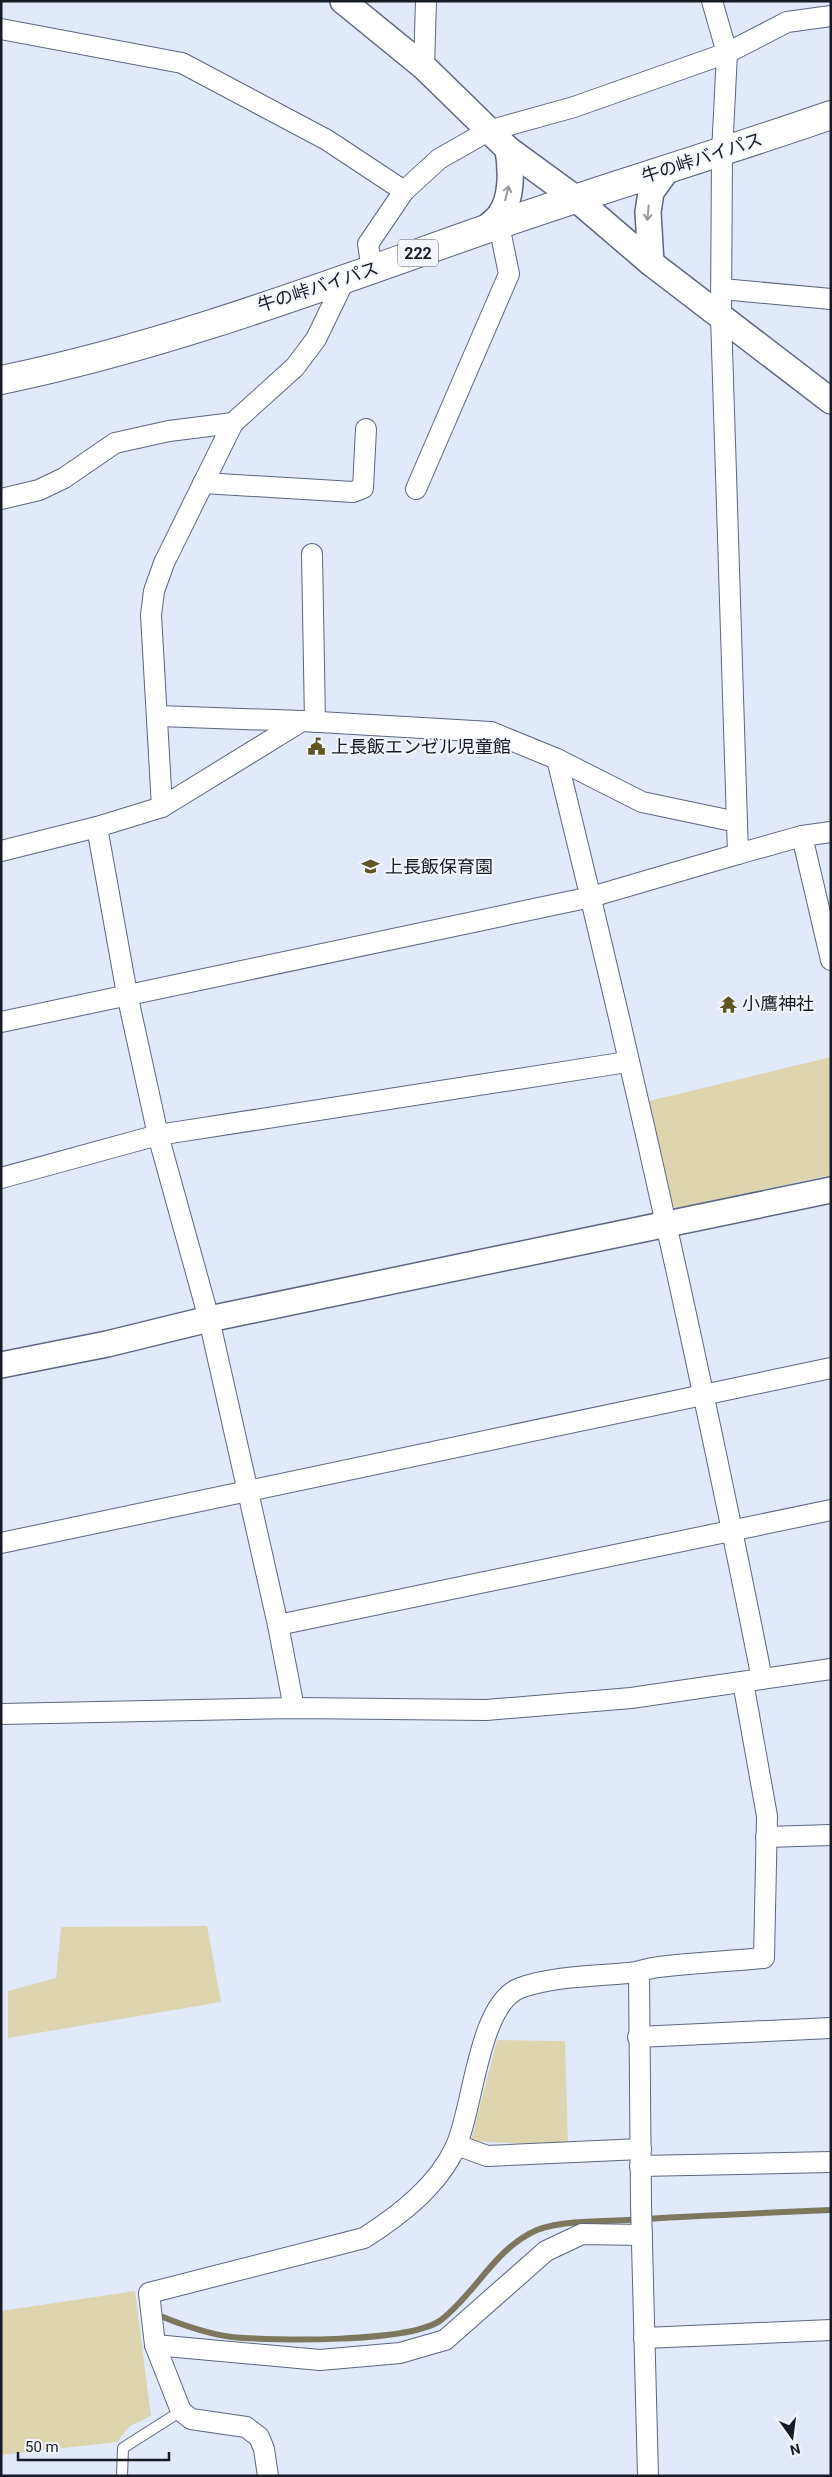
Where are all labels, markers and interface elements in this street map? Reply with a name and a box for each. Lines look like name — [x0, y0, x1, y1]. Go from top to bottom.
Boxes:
street label: 牛の峠バイパス — [639, 128, 765, 187]
one-way arrow — [503, 185, 512, 201]
one-way arrow — [644, 205, 653, 221]
road number: 222 — [398, 240, 438, 266]
street label: 牛の峠バイパス — [255, 257, 381, 316]
place label: 上長飯エンゼル児童館 — [331, 736, 511, 757]
public building icon: 上長飯エンゼル児童館 — [307, 737, 327, 757]
place label: 上長飯保育園 — [385, 856, 493, 877]
school or university icon: 上長飯保育園 — [361, 857, 381, 877]
place label: 小鷹神社 — [742, 993, 814, 1014]
temple icon: 小鷹神社 — [718, 994, 738, 1014]
north arrow — [767, 2412, 817, 2462]
scale bar — [18, 2430, 169, 2462]
text: 50 m — [25, 2438, 59, 2456]
text: N — [788, 2441, 802, 2459]

